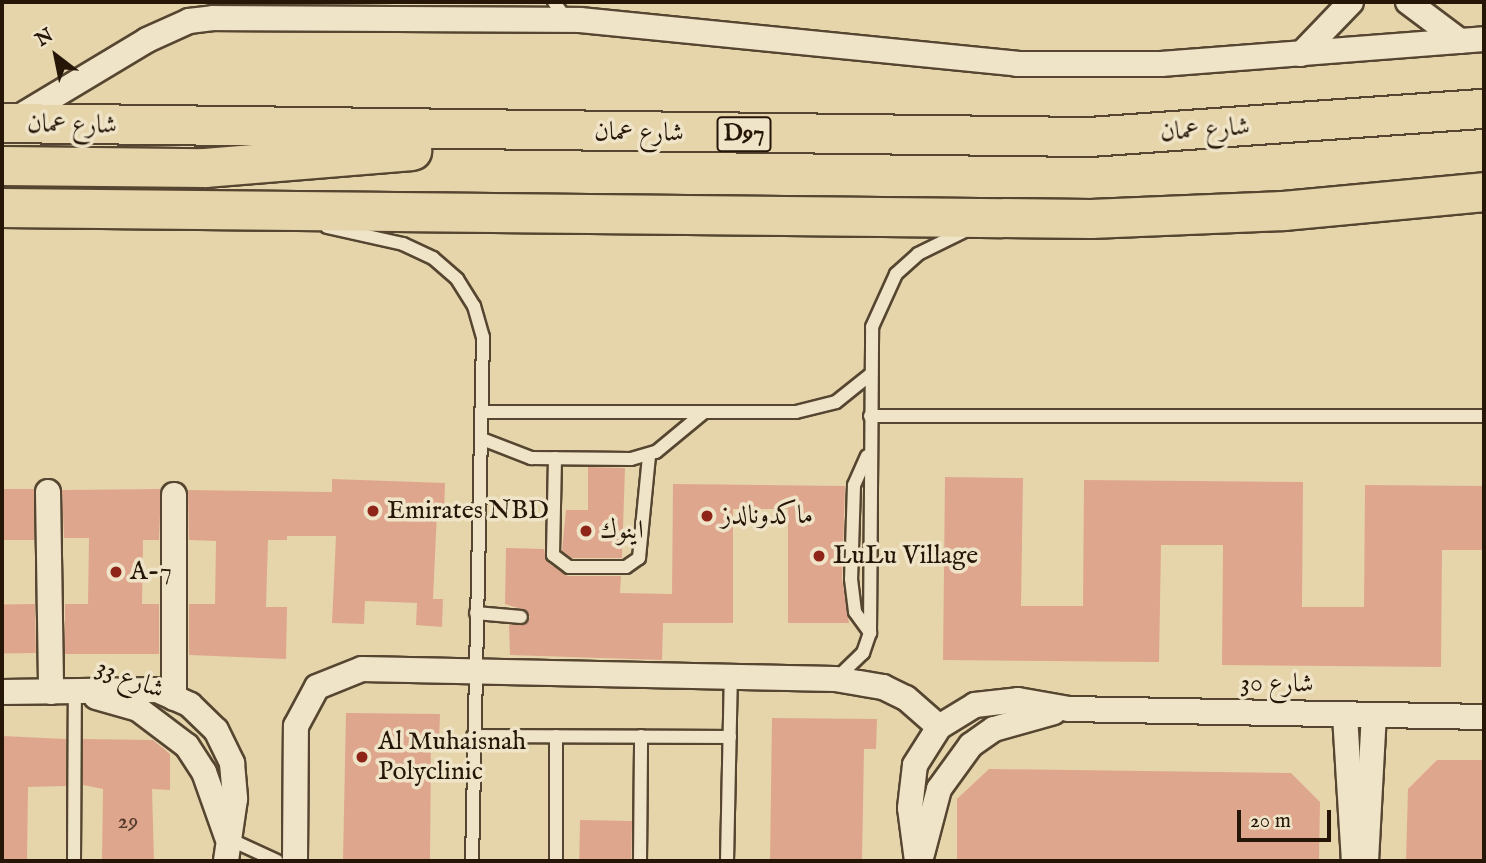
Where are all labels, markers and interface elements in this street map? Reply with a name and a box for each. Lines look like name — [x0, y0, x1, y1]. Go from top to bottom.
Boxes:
north arrow — [21, 21, 91, 91]
text: N — [32, 24, 58, 53]
street label: شارع عمان — [27, 109, 117, 141]
street label: شارع عمان — [1159, 111, 1251, 149]
road number: D97 — [716, 114, 772, 154]
street label: شارع عمان — [594, 117, 684, 149]
place label: Emirates NBD — [387, 495, 549, 527]
place label: ماكدونالدز — [721, 500, 813, 532]
marker: Emirates NBD — [365, 503, 381, 519]
marker: ماكدونالدز — [699, 508, 715, 524]
place label: اينوك — [600, 515, 644, 547]
marker: اينوك — [578, 523, 594, 539]
place label: LuLu Village — [833, 540, 978, 572]
marker: LuLu Village — [811, 548, 827, 564]
place label: A-7 — [130, 556, 172, 588]
marker: A-7 — [108, 564, 124, 580]
street label: شارع 33 — [92, 652, 168, 706]
street label: شارع 30 — [1240, 668, 1314, 700]
place label: Al Muhaisnah Polyclinic — [378, 726, 526, 788]
marker: Al Muhaisnah Polyclinic — [352, 747, 372, 767]
scale bar — [1241, 796, 1336, 840]
house number: 29 — [118, 808, 138, 836]
text: 20 m — [1250, 808, 1291, 835]

